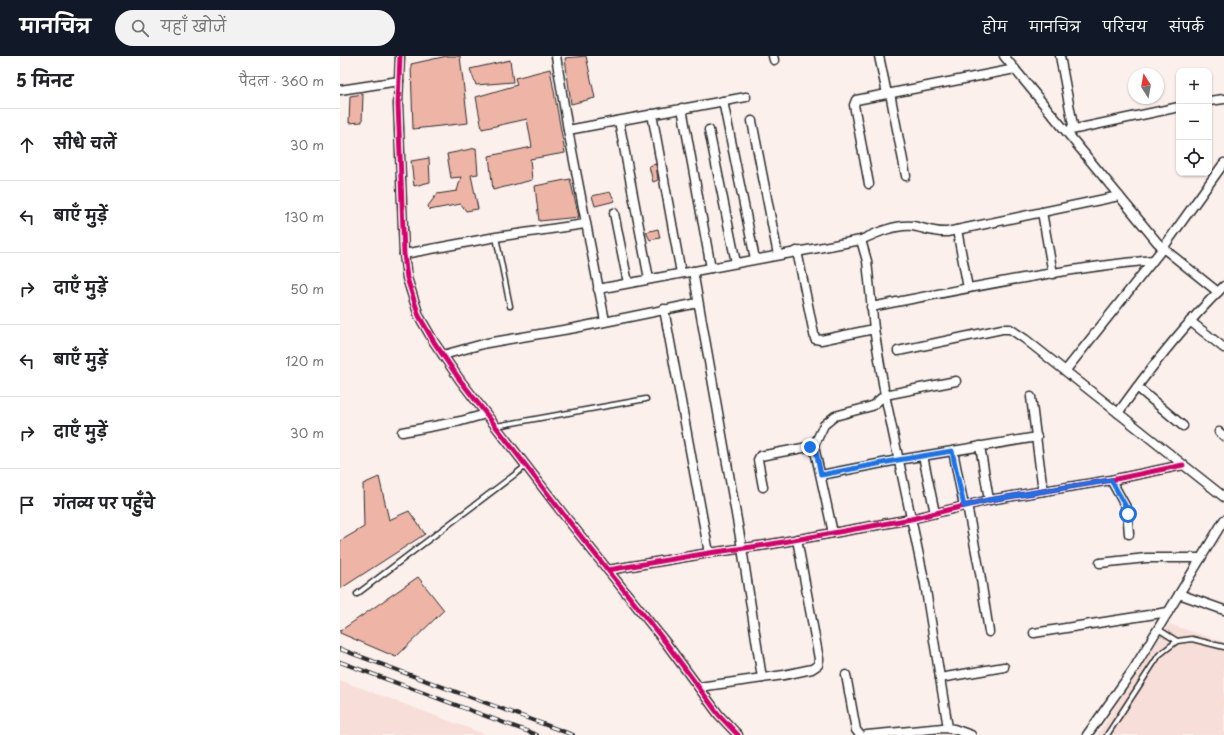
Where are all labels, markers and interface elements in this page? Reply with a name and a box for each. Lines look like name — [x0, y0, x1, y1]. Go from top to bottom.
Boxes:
search box — [115, 10, 395, 46]
text: मानचित्र — [20, 11, 91, 39]
text: यहाँ खोजें — [161, 14, 226, 37]
text: होम — [983, 16, 1007, 37]
text: मानचित्र — [1029, 16, 1081, 37]
text: परिचय — [1103, 16, 1147, 37]
text: संपर्क — [1169, 16, 1204, 37]
icon: search — [129, 17, 151, 39]
text: 5 मिनट — [16, 67, 73, 93]
north arrow — [1128, 68, 1164, 104]
map controls — [1176, 68, 1212, 176]
button: + — [1176, 68, 1212, 104]
text: पैदल · 360 m — [239, 71, 324, 90]
button: − — [1176, 104, 1212, 140]
text: सीधे चलें — [54, 131, 116, 154]
icon: ahead — [16, 134, 38, 156]
text: 30 m — [290, 135, 324, 154]
button: locate — [1176, 140, 1212, 176]
text: बाएँ मुड़ें — [54, 203, 108, 226]
icon: left — [16, 206, 38, 228]
text: 130 m — [285, 207, 324, 226]
text: दाएँ मुड़ें — [54, 275, 107, 298]
icon: right — [16, 278, 38, 300]
text: 50 m — [290, 279, 324, 298]
text: बाएँ मुड़ें — [54, 347, 108, 370]
icon: left — [16, 350, 38, 372]
text: 120 m — [285, 351, 324, 370]
text: दाएँ मुड़ें — [54, 419, 107, 442]
icon: right — [16, 422, 38, 444]
text: 30 m — [290, 423, 324, 442]
route end — [801, 438, 819, 456]
text: गंतव्य पर पहुँचे — [54, 491, 155, 514]
icon: arrive — [16, 494, 38, 516]
route start — [1119, 505, 1137, 523]

